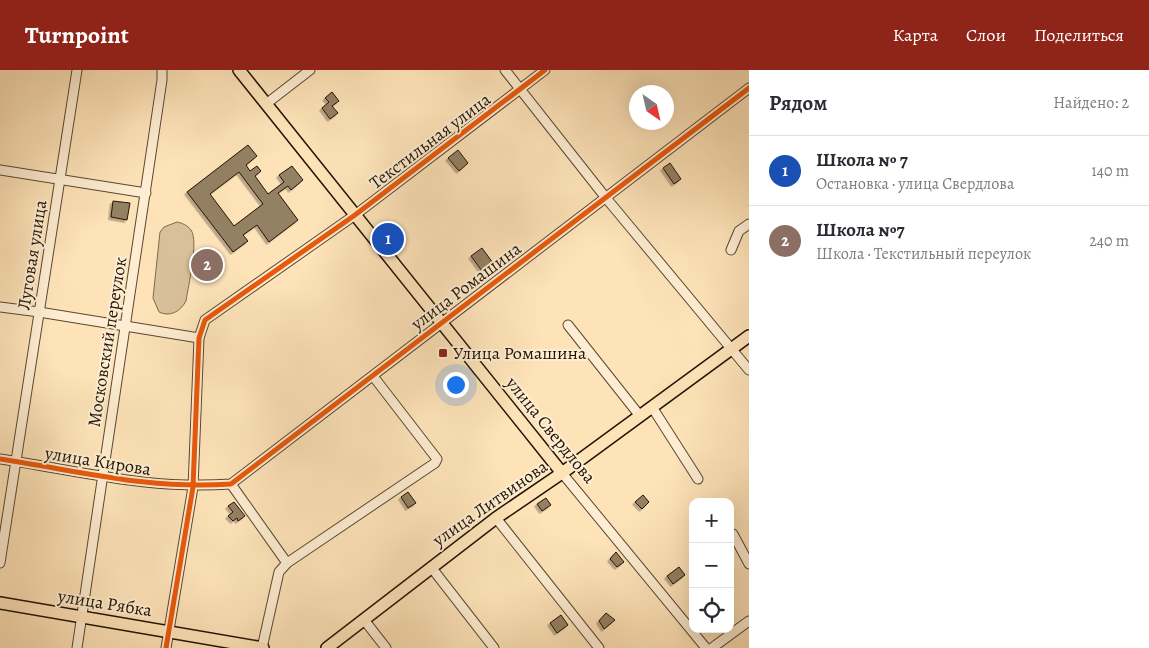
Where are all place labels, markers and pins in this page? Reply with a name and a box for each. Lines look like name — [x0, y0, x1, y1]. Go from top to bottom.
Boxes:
pin: 1 — [372, 220, 404, 258]
pin: 2 — [191, 246, 223, 284]
place label: Улица Ромашина — [453, 341, 587, 365]
marker: Улица Ромашина — [437, 347, 449, 359]

